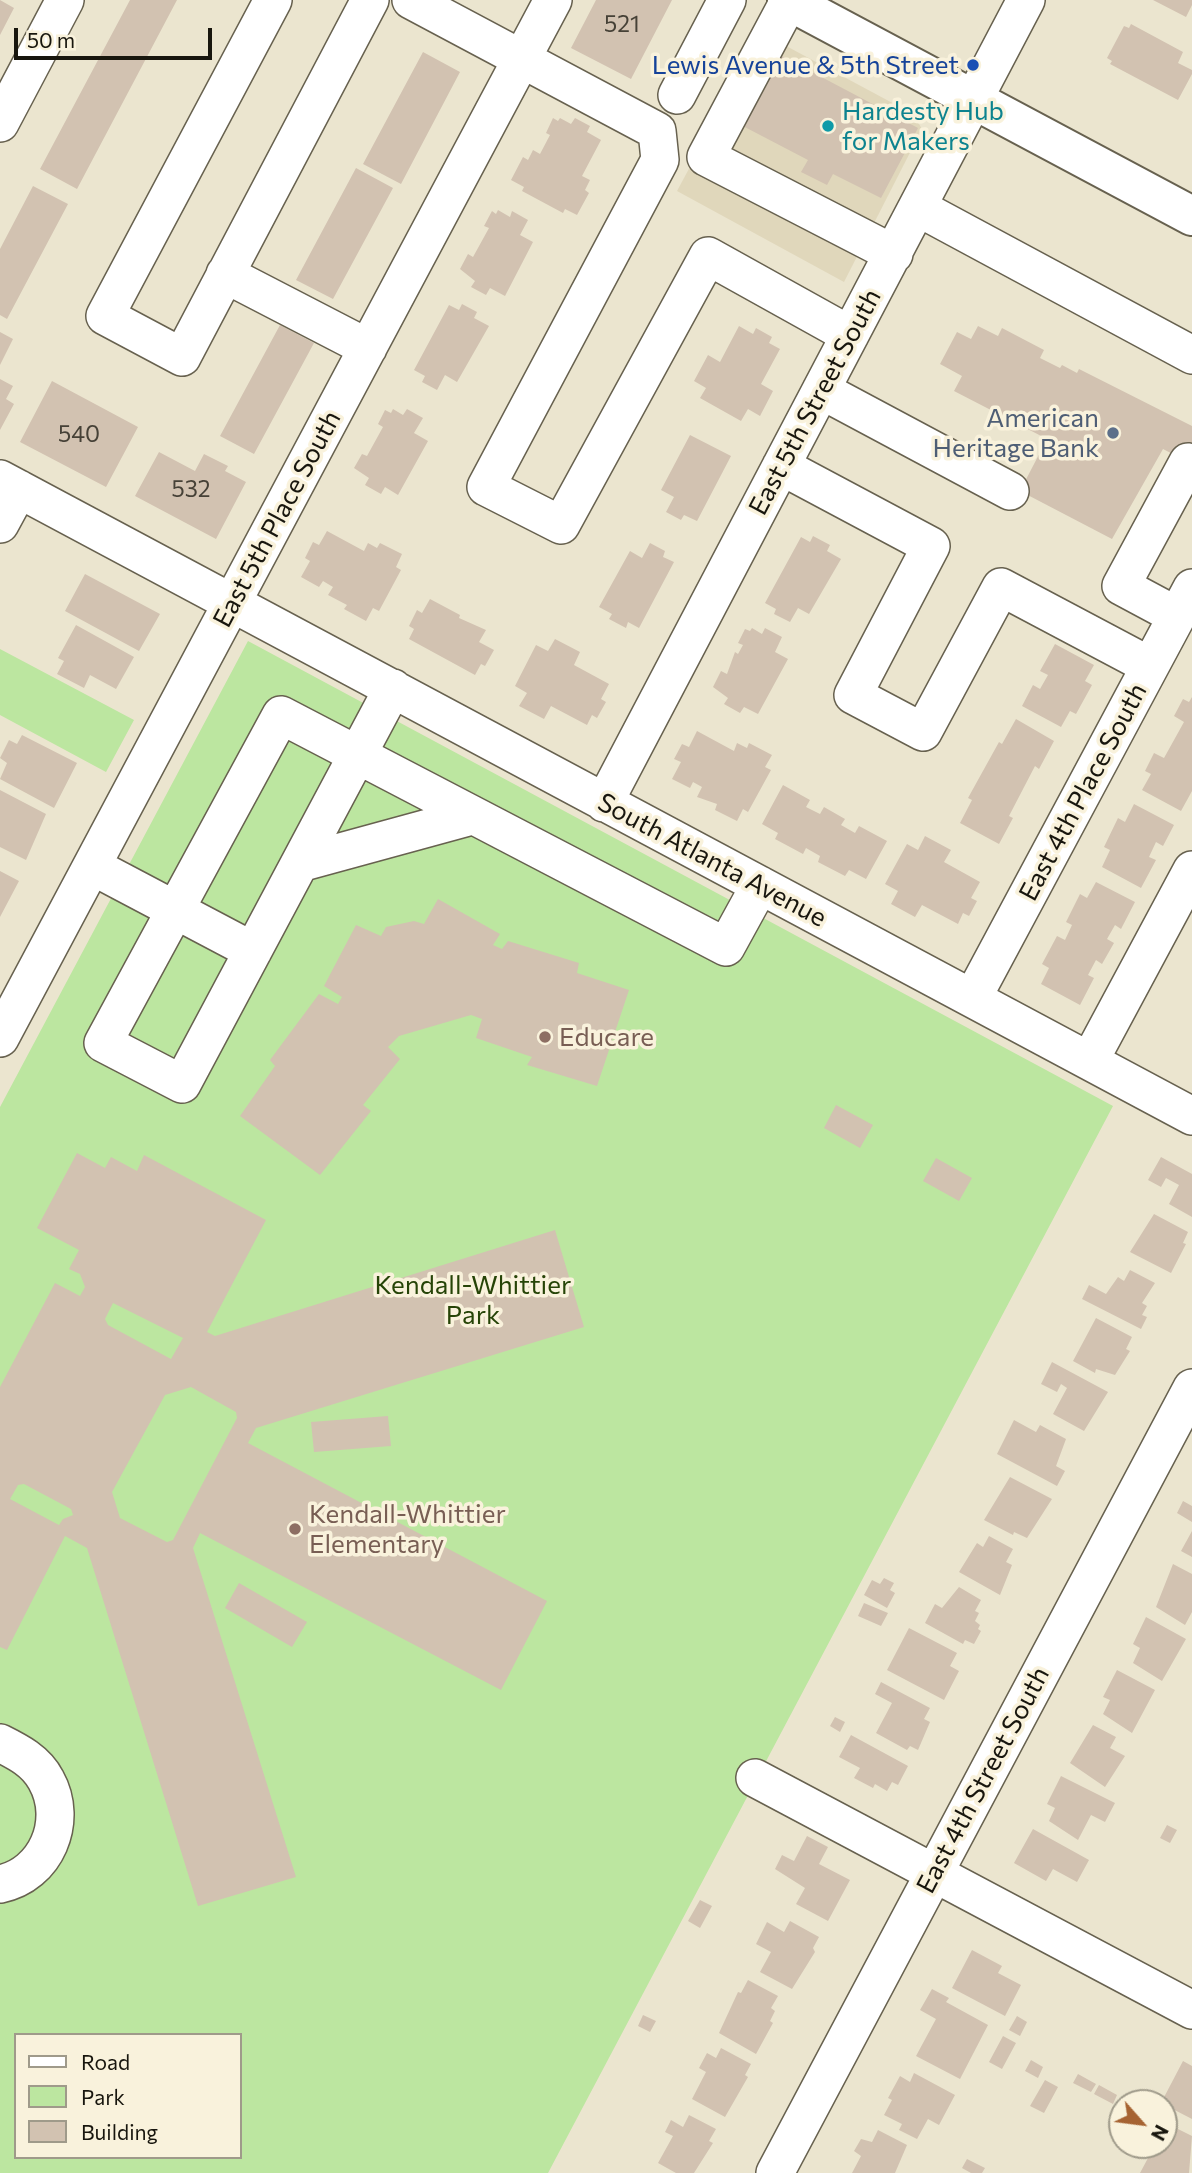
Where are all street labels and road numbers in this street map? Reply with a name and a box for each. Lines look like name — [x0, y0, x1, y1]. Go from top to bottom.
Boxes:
street label: East 5th Street South — [742, 284, 888, 520]
street label: East 5th Place South — [207, 405, 347, 633]
street label: East 4th Place South — [1013, 678, 1153, 906]
street label: South Atlanta Avenue — [592, 787, 832, 933]
street label: East 4th Street South — [910, 1661, 1056, 1899]

